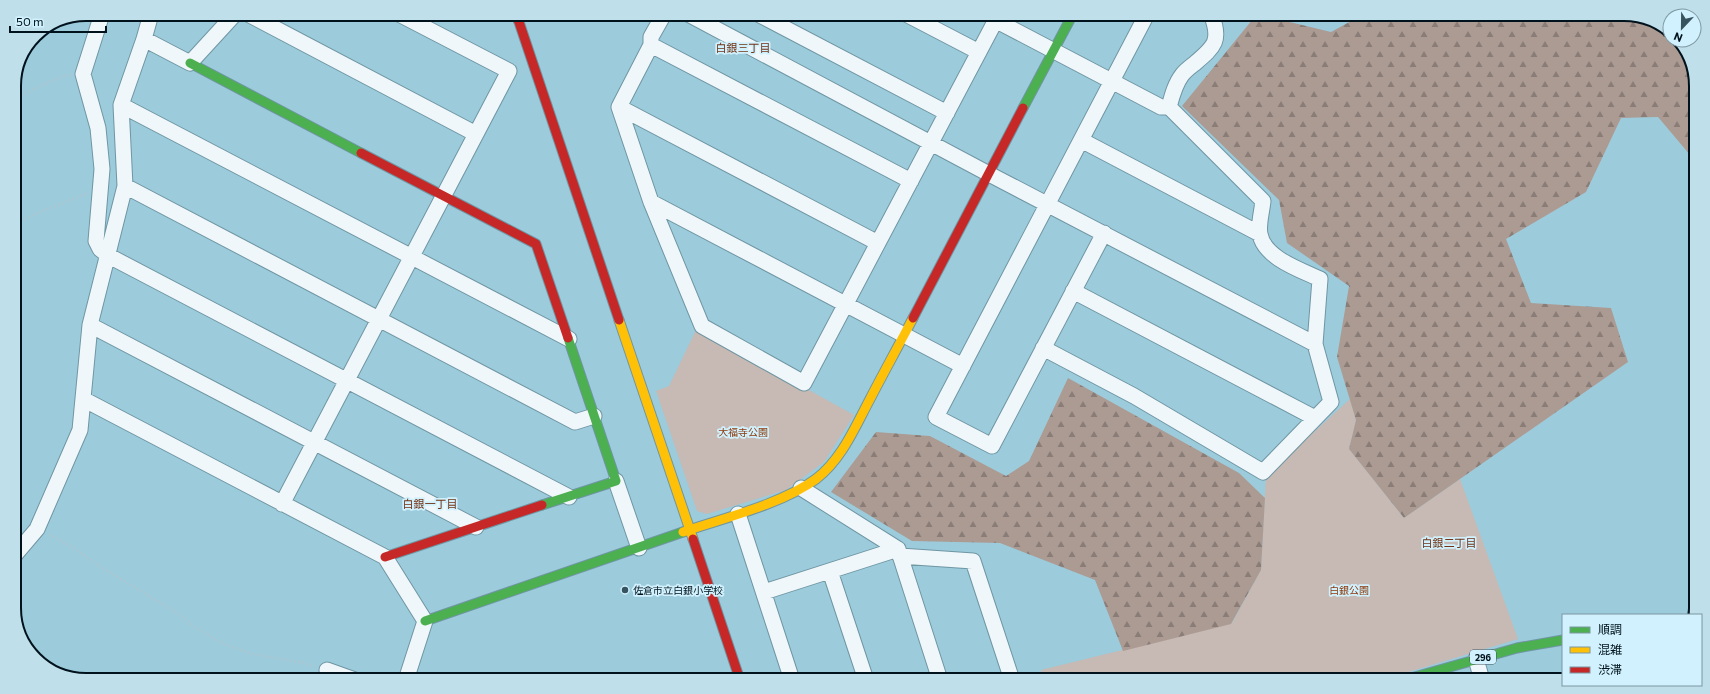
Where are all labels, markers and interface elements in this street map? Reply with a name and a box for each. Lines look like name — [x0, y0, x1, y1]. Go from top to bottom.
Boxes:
scale bar — [10, 8, 106, 34]
north arrow — [1662, 8, 1702, 48]
text: 50 m — [16, 14, 44, 28]
text: N — [1672, 30, 1684, 45]
district label: 白銀三丁目 — [716, 41, 771, 54]
park label: 大福寺公園 — [718, 426, 768, 438]
district label: 白銀一丁目 — [403, 497, 458, 510]
district label: 白銀二丁目 — [1422, 536, 1477, 549]
place label: 佐倉市立白銀小学校 — [633, 584, 723, 596]
park label: 白銀公園 — [1329, 584, 1369, 596]
marker: 佐倉市立白銀小学校 — [620, 585, 630, 595]
legend — [1562, 614, 1702, 686]
text: 順調 — [1598, 622, 1622, 636]
text: 混雑 — [1598, 642, 1622, 656]
road number: 296 — [1470, 650, 1496, 664]
text: 渋滞 — [1598, 662, 1622, 676]

